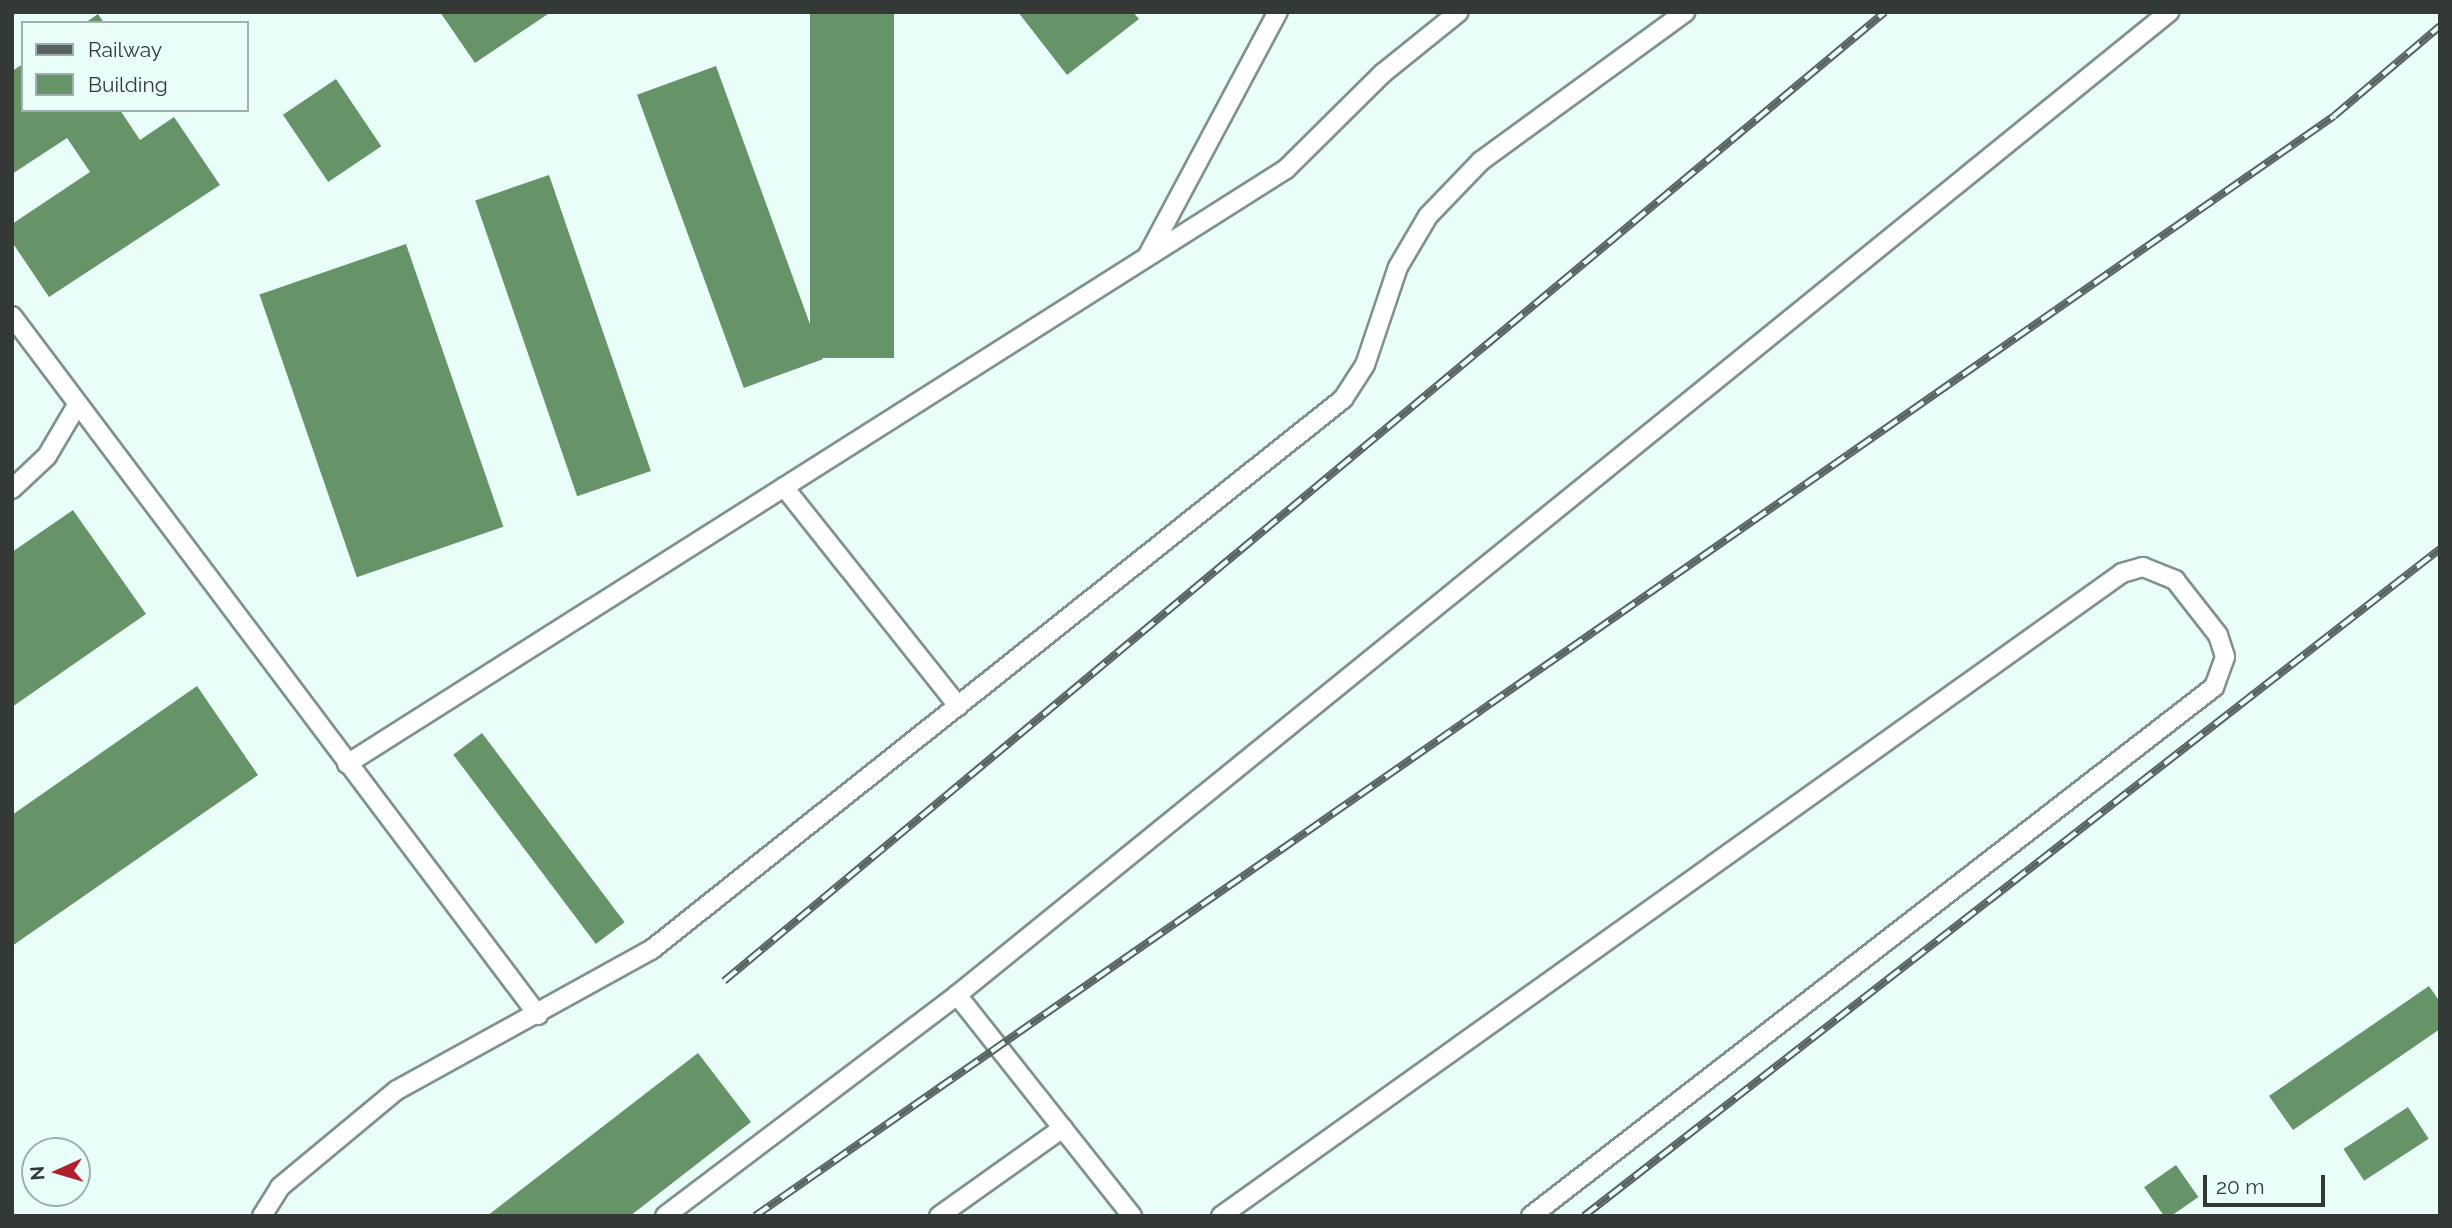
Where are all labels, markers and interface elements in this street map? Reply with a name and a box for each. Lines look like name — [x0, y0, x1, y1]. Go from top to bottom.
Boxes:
legend — [21, 21, 248, 112]
text: Railway — [88, 37, 162, 62]
text: Building — [88, 72, 168, 97]
north arrow — [21, 1137, 91, 1207]
scale bar — [2207, 1162, 2330, 1206]
text: N — [26, 1165, 49, 1181]
text: 20 m — [2216, 1174, 2264, 1199]

